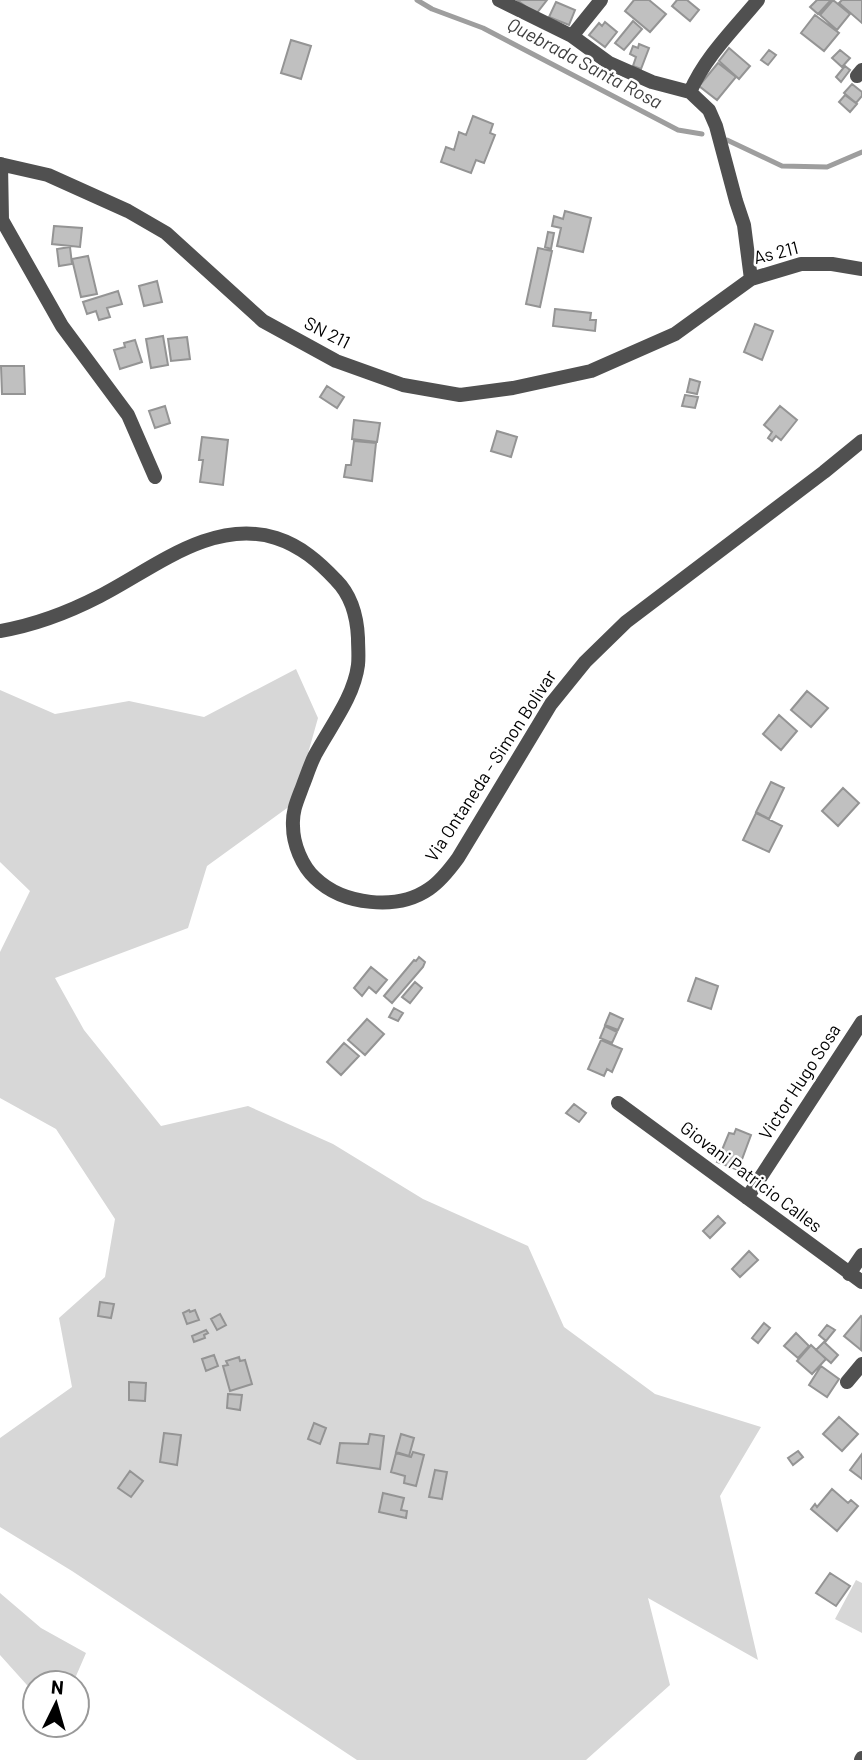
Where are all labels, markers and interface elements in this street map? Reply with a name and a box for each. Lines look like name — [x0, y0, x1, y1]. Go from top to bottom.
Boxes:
water label: Quebrada Santa Rosa — [504, 12, 667, 113]
street label: As 211 — [751, 236, 800, 268]
street label: SN 211 — [301, 311, 354, 353]
street label: Via Ontaneda - Simon Bolivar — [420, 665, 561, 865]
street label: Victor Hugo Sosa — [754, 1020, 845, 1143]
street label: Giovani Patricio Calles — [676, 1116, 827, 1237]
north arrow — [21, 1669, 91, 1739]
text: N — [50, 1675, 65, 1699]

